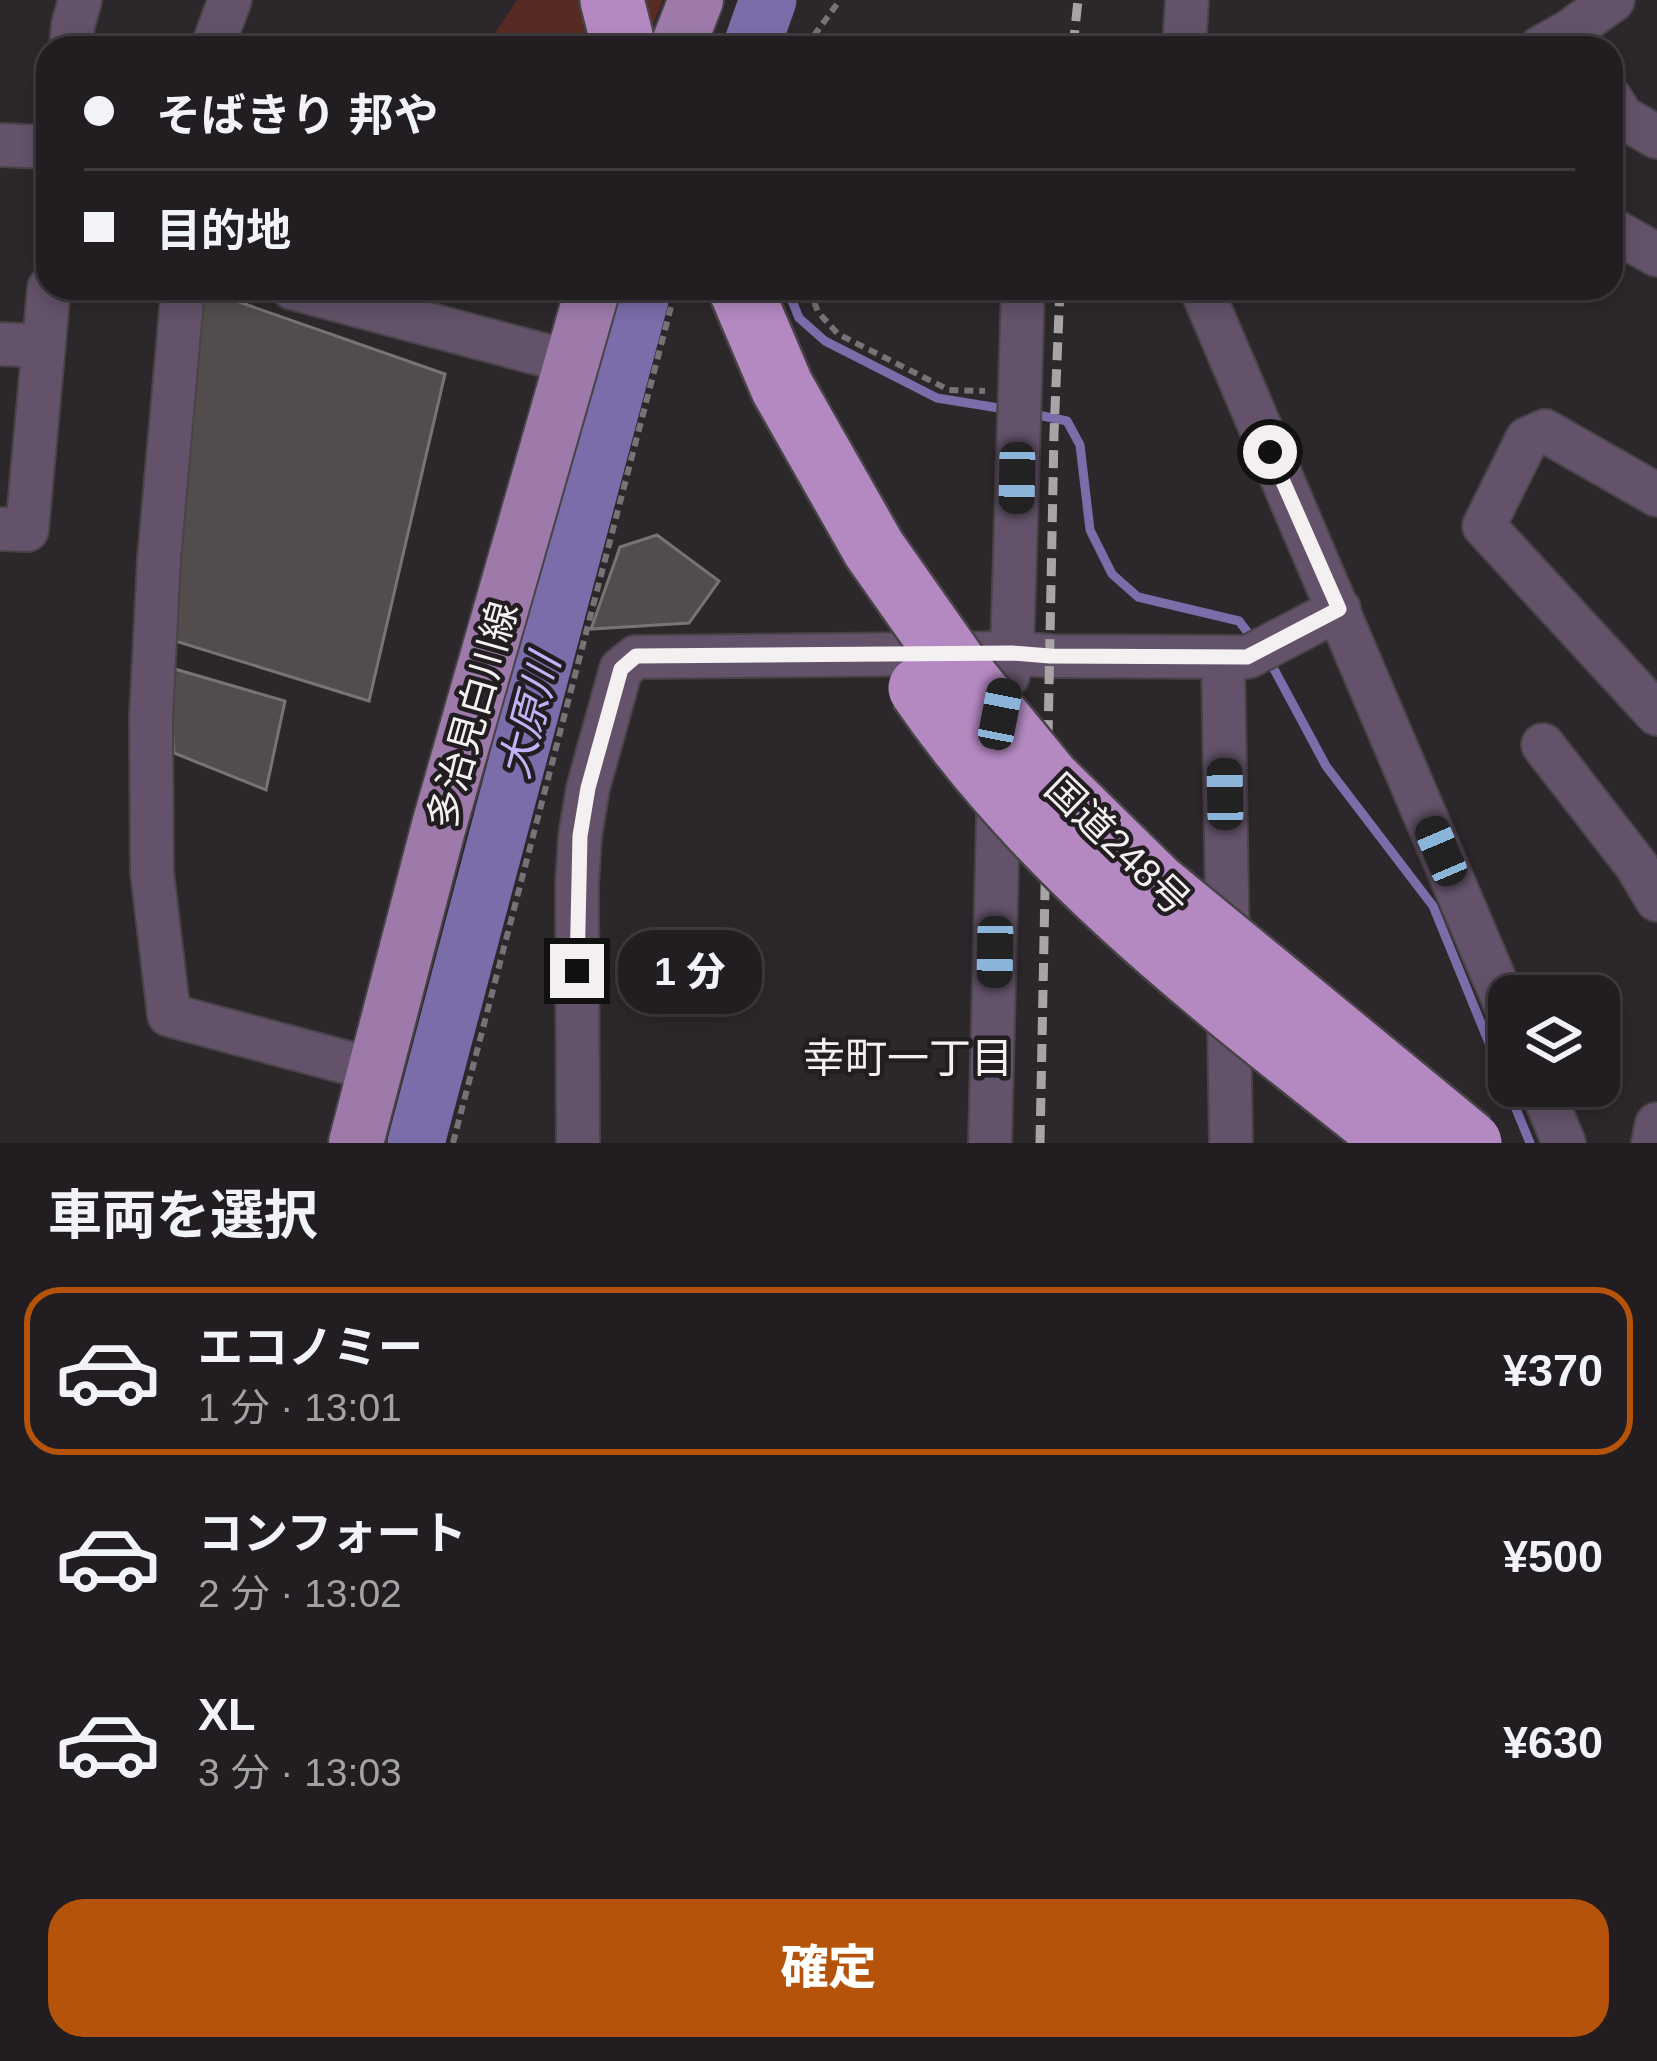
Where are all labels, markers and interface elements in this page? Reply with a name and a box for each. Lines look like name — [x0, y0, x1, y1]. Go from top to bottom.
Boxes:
text: そばきり 邦や — [156, 90, 439, 141]
text: 目的地 — [156, 205, 291, 256]
route start — [1243, 425, 1297, 479]
car — [998, 442, 1036, 514]
street label: 多治見白川線 — [420, 597, 525, 834]
water label: 大原川 — [490, 645, 570, 783]
car — [975, 675, 1025, 753]
car — [1206, 758, 1244, 830]
street label: 国道248号 — [1037, 766, 1198, 923]
car — [1410, 811, 1472, 891]
car — [976, 916, 1014, 988]
callout: 1 分 — [619, 929, 763, 1013]
route end — [550, 944, 604, 998]
text: 1 分 — [654, 950, 726, 993]
map controls — [1488, 975, 1620, 1107]
button: layers — [1488, 975, 1620, 1107]
district label: 幸町一丁目 — [803, 1035, 1013, 1082]
text: 車両を選択 — [48, 1185, 318, 1245]
icon: car — [54, 1317, 162, 1425]
text: エコノミー — [198, 1322, 423, 1373]
text: ¥370 — [1503, 1345, 1603, 1396]
text: 1 分 · 13:01 — [198, 1386, 402, 1429]
icon: car — [54, 1503, 162, 1611]
text: コンフォート — [198, 1508, 467, 1559]
text: ¥500 — [1503, 1531, 1603, 1582]
text: 2 分 · 13:02 — [198, 1572, 402, 1615]
icon: car — [54, 1689, 162, 1797]
text: XL — [198, 1689, 256, 1740]
text: ¥630 — [1503, 1717, 1603, 1768]
text: 3 分 · 13:03 — [198, 1751, 402, 1794]
button: 確定 — [48, 1899, 1609, 2037]

